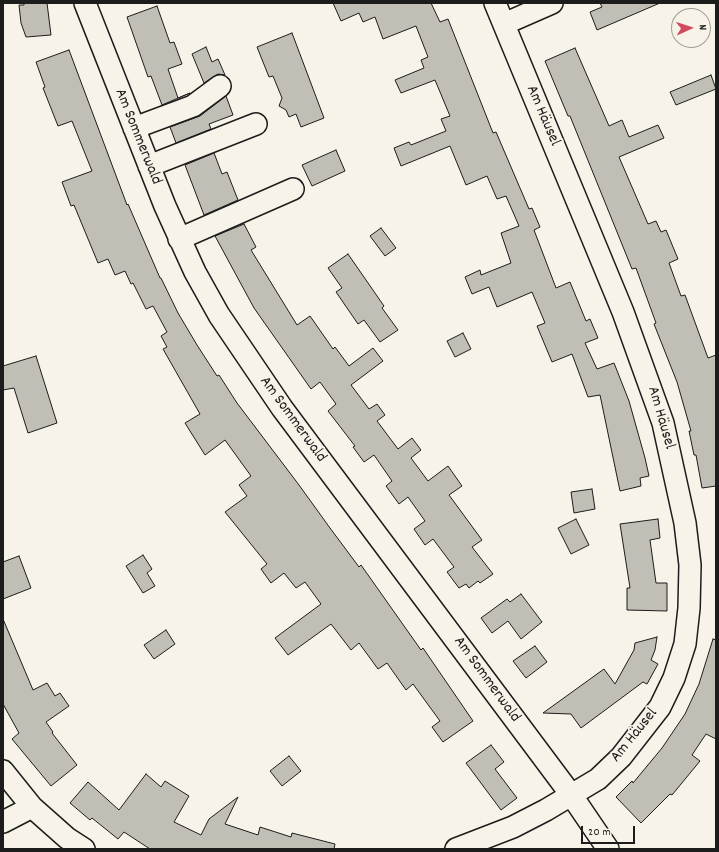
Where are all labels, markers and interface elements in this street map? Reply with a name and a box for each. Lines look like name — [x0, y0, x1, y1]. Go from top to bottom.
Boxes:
north arrow — [671, 8, 711, 48]
text: N — [694, 24, 710, 31]
street label: Am Häusel — [521, 83, 563, 149]
street label: Am Sommerwald — [109, 86, 165, 188]
street label: Am Sommerwald — [254, 373, 330, 467]
street label: Am Häusel — [642, 385, 678, 451]
street label: Am Sommerwald — [448, 633, 524, 727]
street label: Am Häusel — [607, 705, 663, 767]
scale bar — [583, 818, 637, 844]
text: 20 m — [588, 824, 611, 841]

